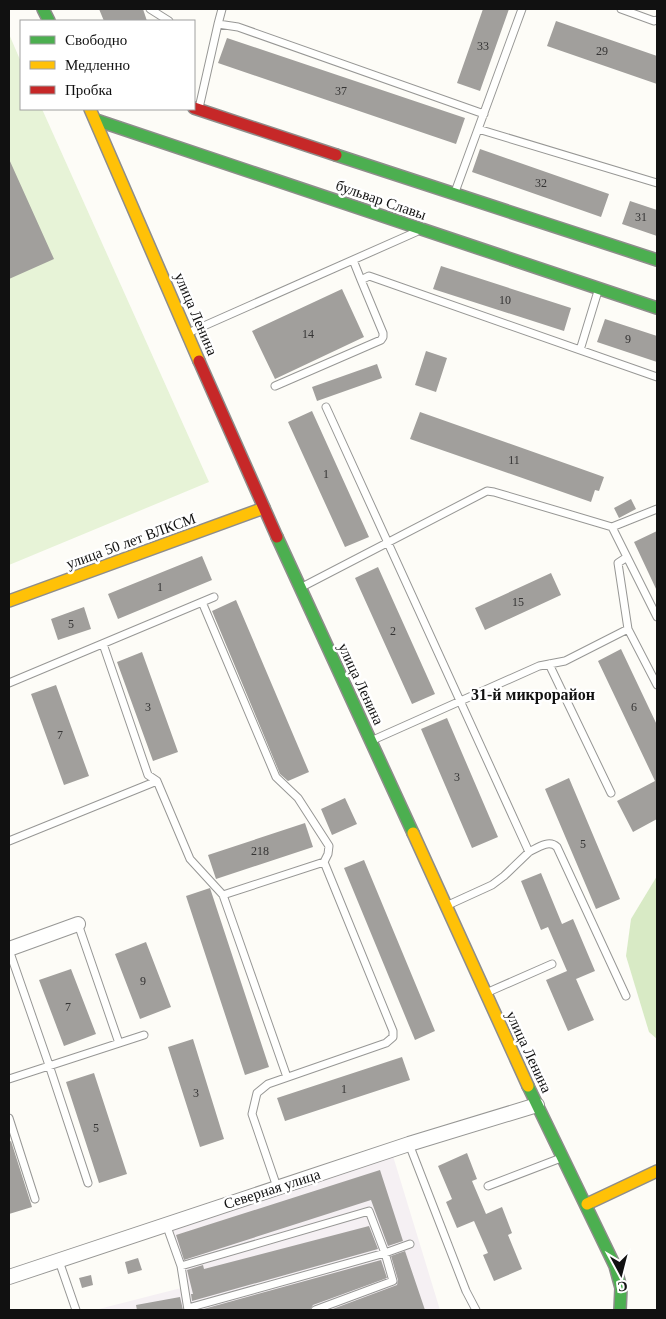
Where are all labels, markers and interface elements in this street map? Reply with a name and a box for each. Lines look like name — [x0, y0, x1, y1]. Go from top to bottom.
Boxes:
legend — [20, 20, 195, 110]
text: Свободно — [65, 32, 127, 48]
house number: 33 — [477, 39, 489, 53]
house number: 29 — [596, 44, 608, 58]
text: Медленно — [65, 57, 130, 73]
text: Пробка — [65, 82, 113, 98]
house number: 37 — [335, 84, 347, 98]
house number: 32 — [535, 176, 547, 190]
street label: бульвар Славы — [334, 177, 428, 223]
house number: 31 — [635, 210, 647, 224]
street label: улица Ленина — [171, 270, 221, 358]
house number: 10 — [499, 293, 511, 307]
house number: 14 — [302, 327, 314, 341]
house number: 9 — [625, 332, 631, 346]
house number: 11 — [508, 453, 520, 467]
house number: 1 — [323, 467, 329, 481]
street label: улица 50 лет ВЛКСМ — [64, 510, 198, 572]
house number: 1 — [157, 580, 163, 594]
house number: 15 — [512, 595, 524, 609]
house number: 5 — [68, 617, 74, 631]
house number: 2 — [390, 624, 396, 638]
street label: улица Ленина — [335, 641, 387, 728]
district label: 31-й микрорайон — [471, 686, 595, 704]
house number: 3 — [145, 700, 151, 714]
house number: 6 — [631, 700, 637, 714]
house number: 7 — [57, 728, 63, 742]
house number: 3 — [454, 770, 460, 784]
house number: 5 — [580, 837, 586, 851]
house number: 218 — [251, 844, 269, 858]
house number: 9 — [140, 974, 146, 988]
house number: 7 — [65, 1000, 71, 1014]
street label: улица Ленина — [503, 1009, 555, 1096]
house number: 1 — [341, 1082, 347, 1096]
house number: 3 — [193, 1086, 199, 1100]
house number: 5 — [93, 1121, 99, 1135]
street label: Северная улица — [222, 1166, 323, 1212]
north arrow — [596, 1249, 646, 1299]
text: С — [617, 1278, 628, 1294]

